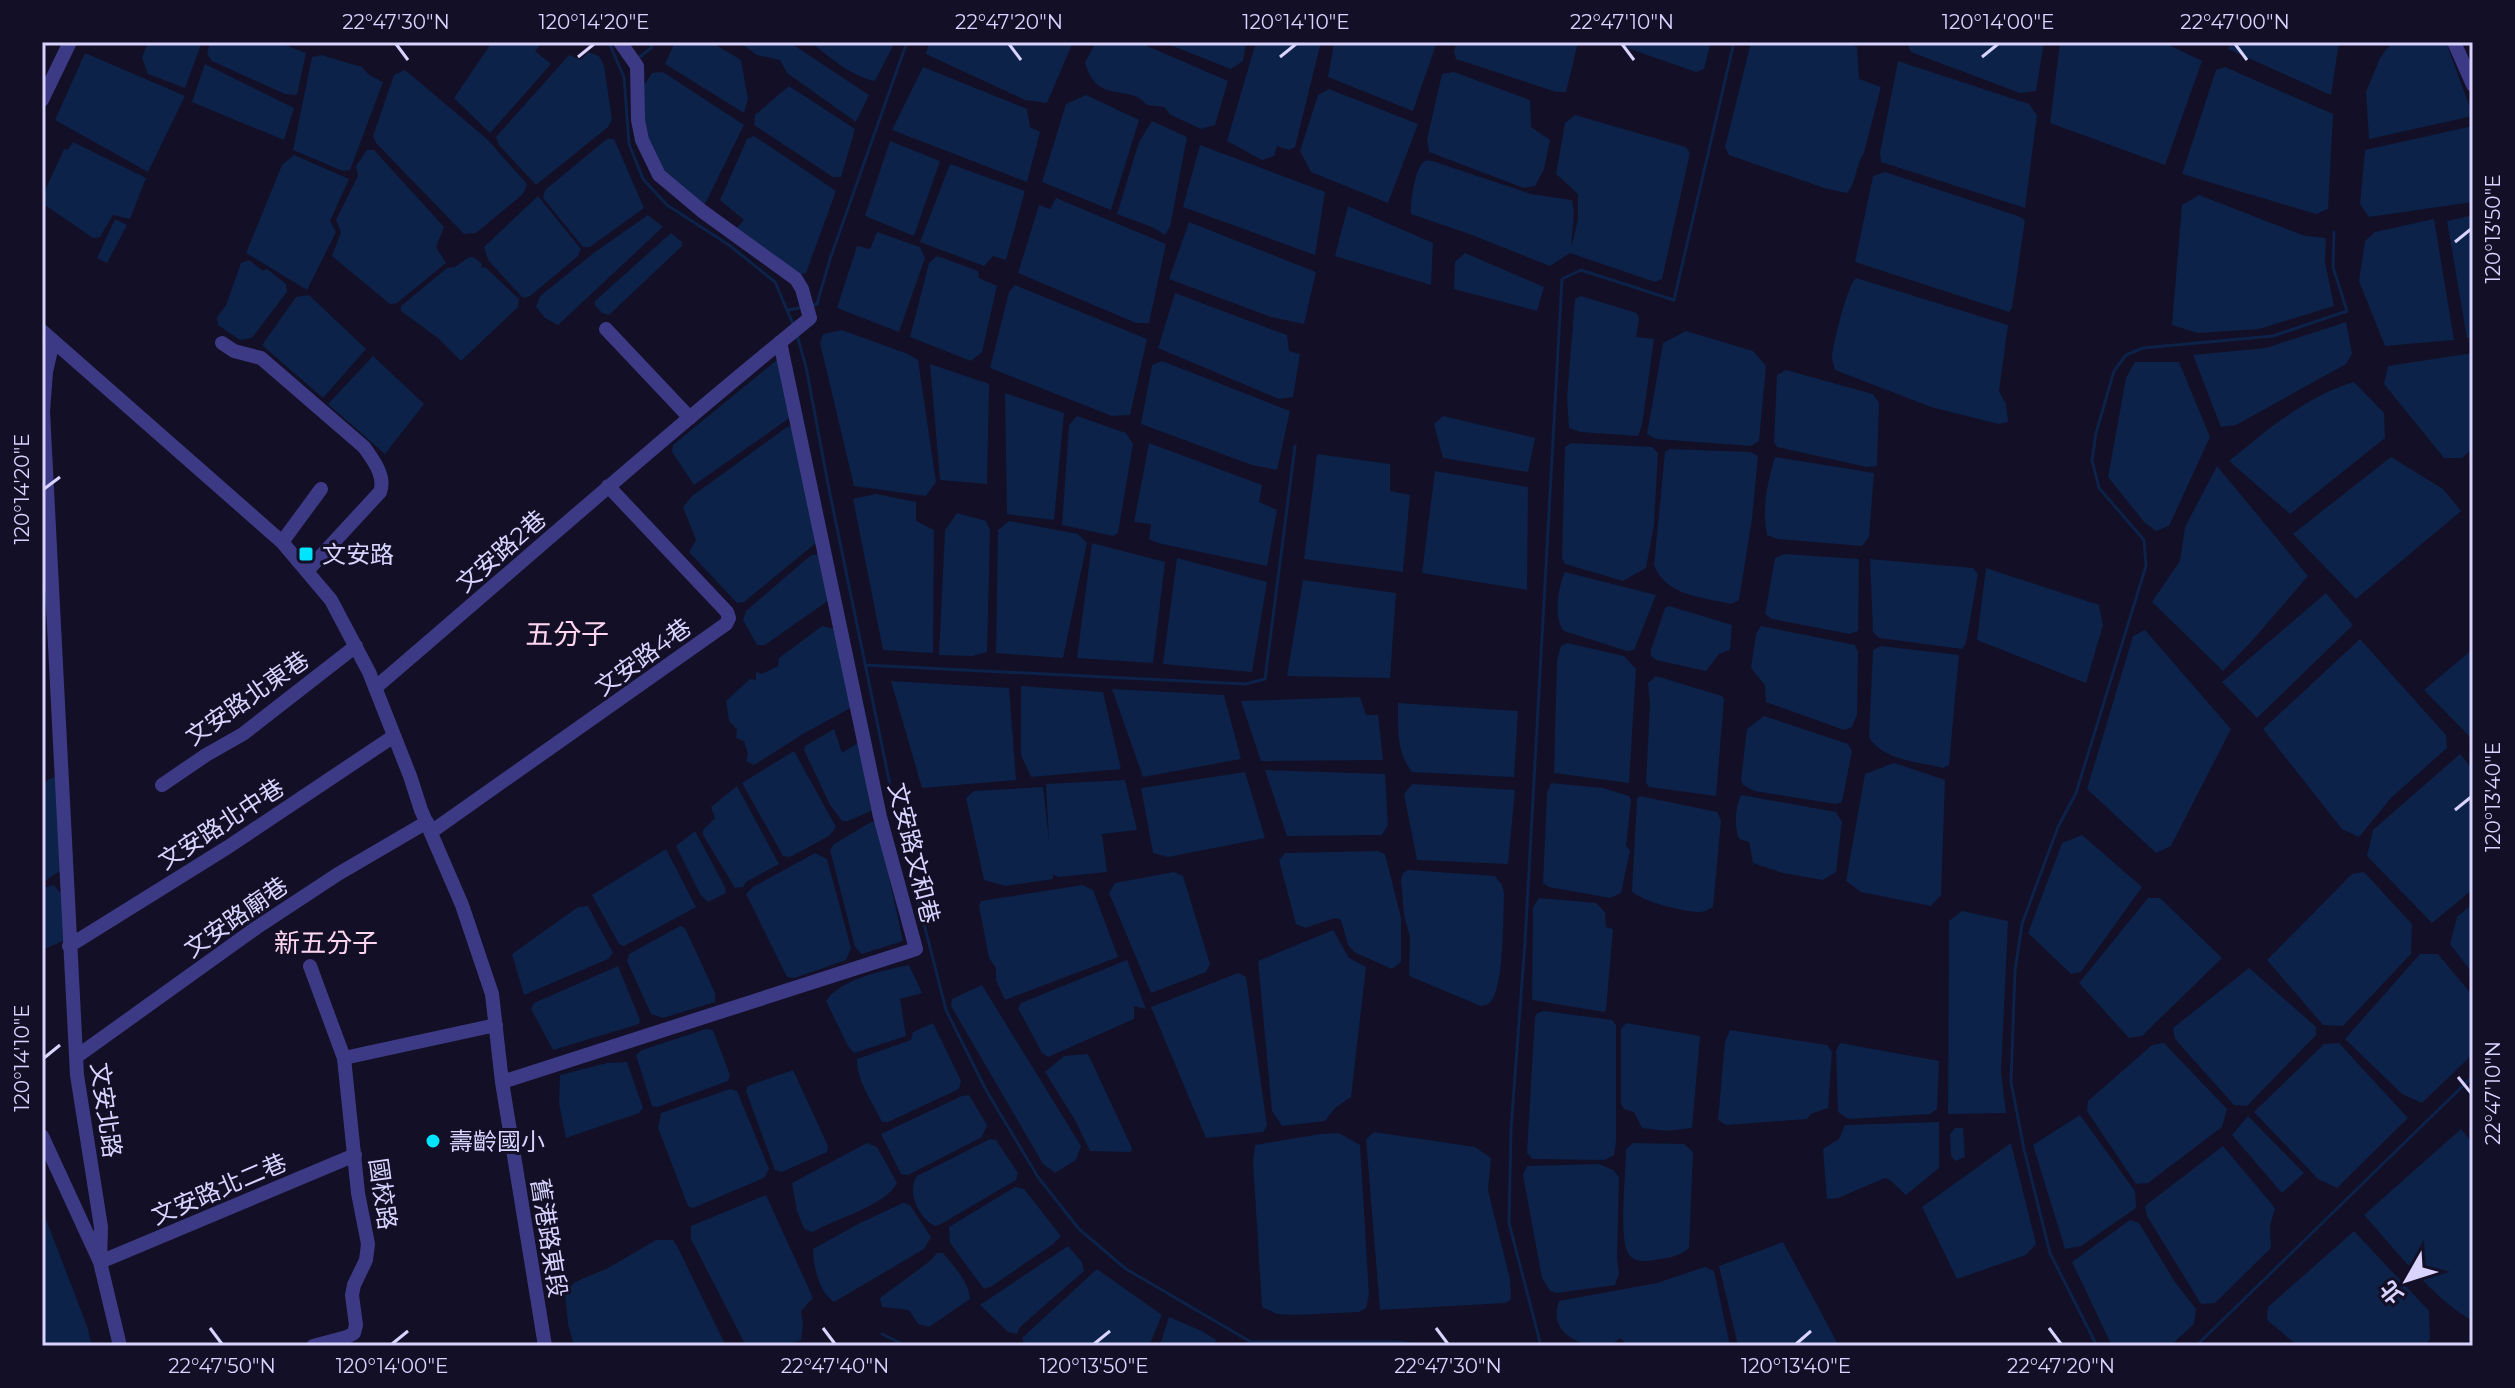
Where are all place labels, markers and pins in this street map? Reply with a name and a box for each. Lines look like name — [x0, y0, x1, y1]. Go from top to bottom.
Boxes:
place label: 文安路 — [322, 540, 394, 569]
marker: 文安路 — [297, 545, 315, 563]
place label: 壽齡國小 — [449, 1127, 545, 1156]
marker: 壽齡國小 — [424, 1132, 442, 1150]

